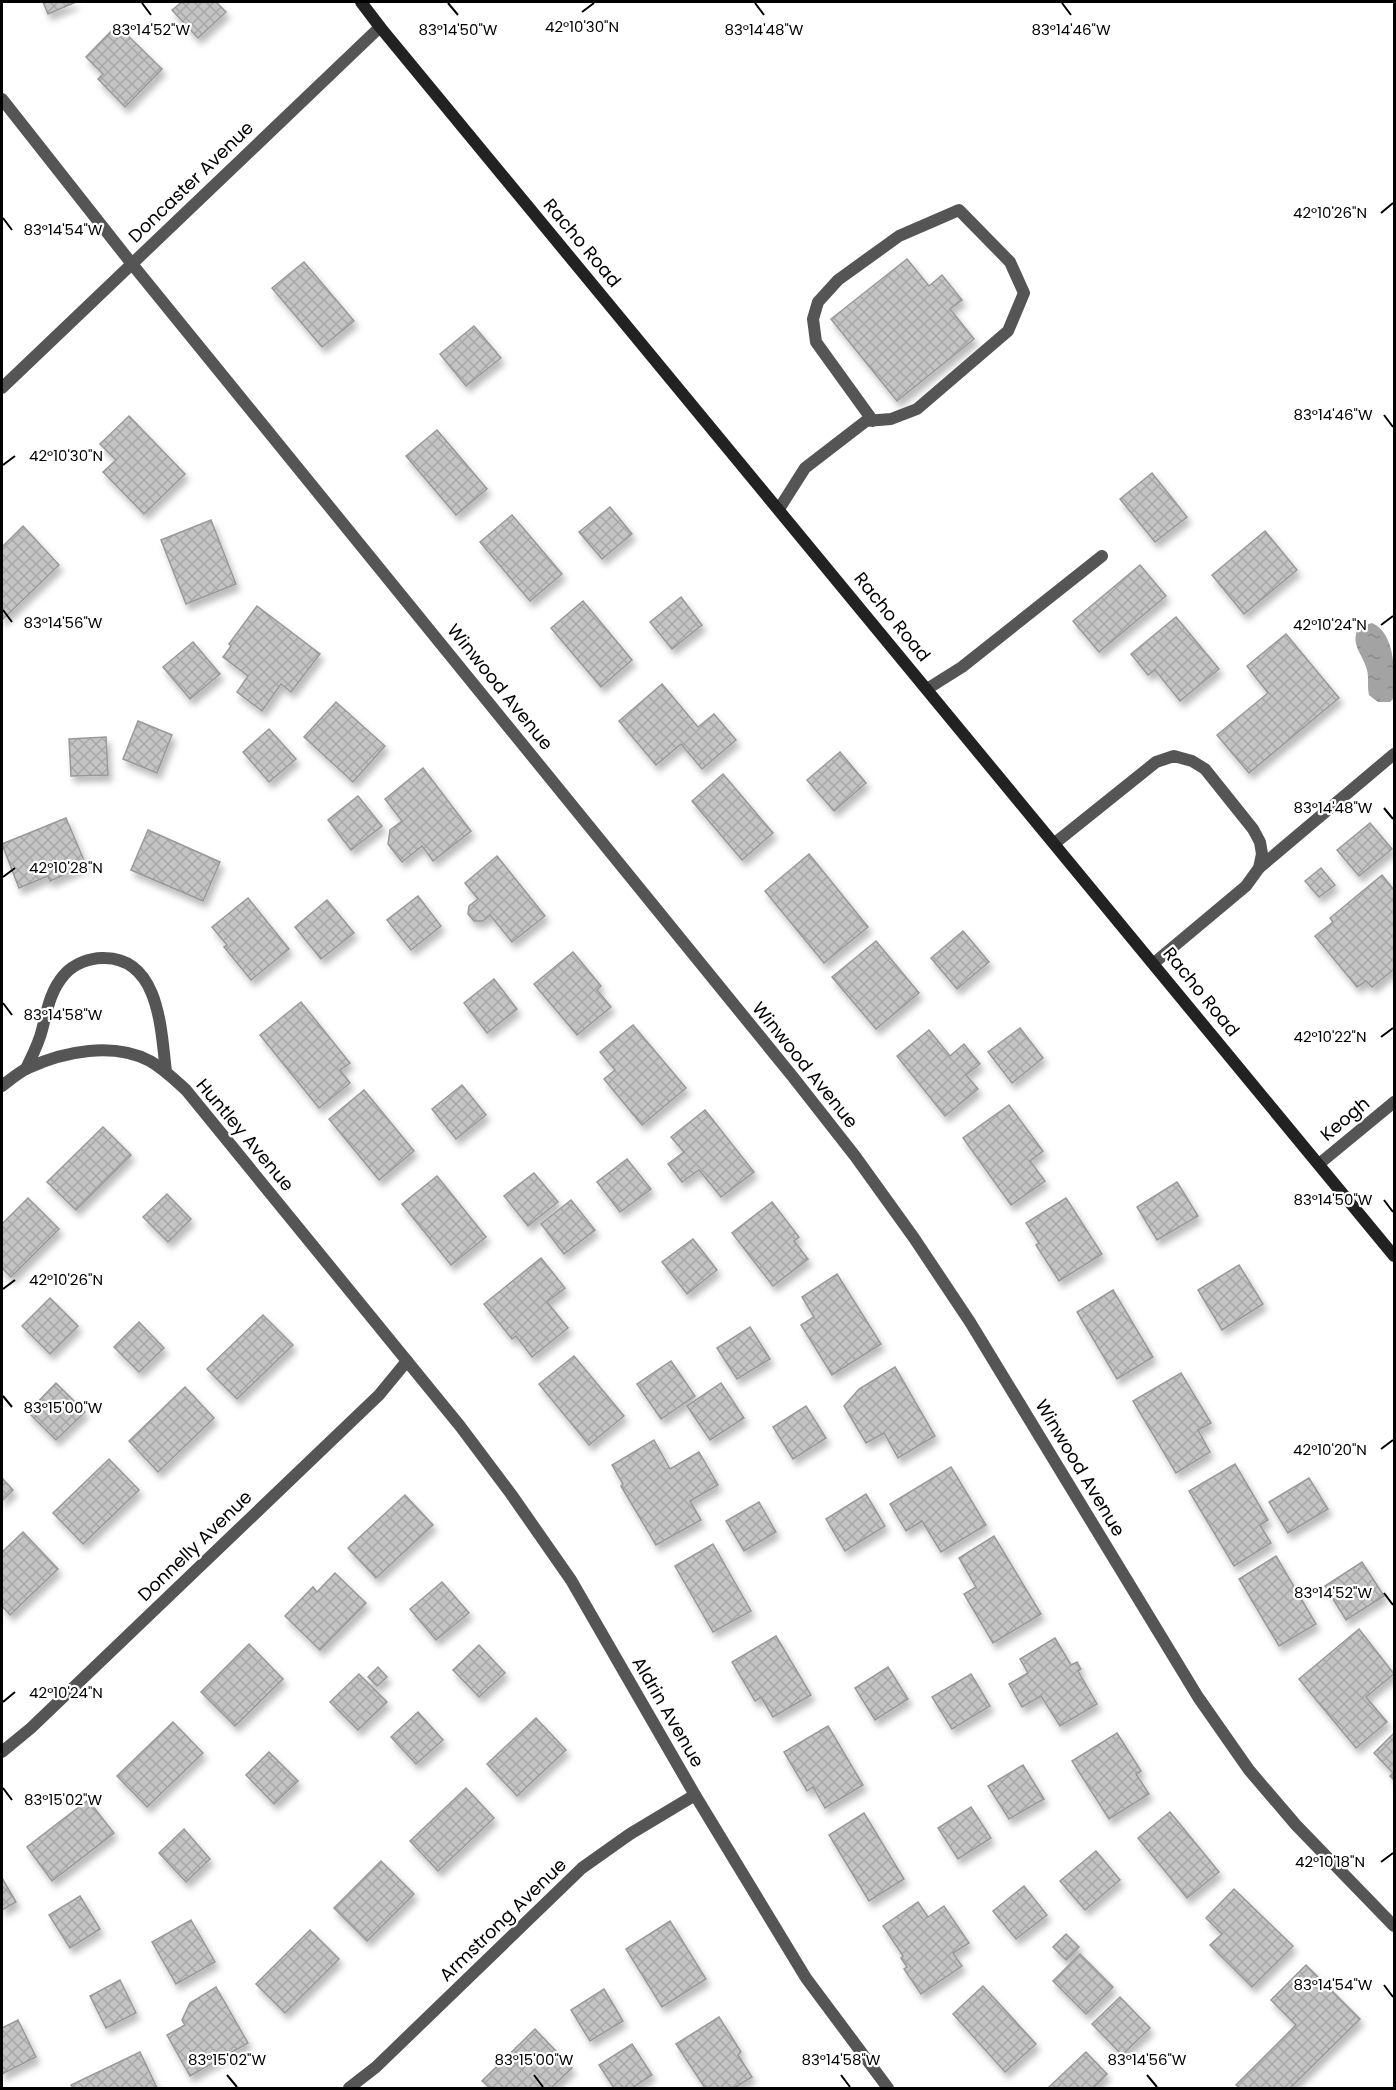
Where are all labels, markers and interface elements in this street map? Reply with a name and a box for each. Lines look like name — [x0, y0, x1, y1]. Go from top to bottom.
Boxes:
text: 42°10'30"N — [545, 16, 619, 37]
text: 83°14'52"W — [112, 19, 190, 40]
text: 83°14'50"W — [419, 19, 498, 40]
text: 83°14'48"W — [725, 19, 804, 40]
text: 83°14'46"W — [1031, 19, 1111, 40]
street label: Doncaster Avenue — [123, 115, 259, 248]
street label: Racho Road — [538, 193, 627, 292]
text: 42°10'26"N — [1293, 202, 1367, 223]
text: 83°14'54"W — [24, 219, 103, 240]
text: 83°14'46"W — [1293, 404, 1373, 425]
text: 42°10'30"N — [29, 445, 103, 466]
street label: Racho Road — [848, 567, 936, 667]
text: 83°14'56"W — [23, 612, 103, 633]
text: 42°10'24"N — [1293, 614, 1367, 635]
street label: Winwood Avenue — [442, 618, 559, 755]
text: 83°14'48"W — [1294, 797, 1373, 818]
text: 42°10'28"N — [29, 857, 103, 878]
street label: Racho Road — [1157, 942, 1245, 1042]
street label: Winwood Avenue — [747, 996, 864, 1133]
text: 83°14'58"W — [24, 1004, 103, 1025]
text: 42°10'22"N — [1294, 1026, 1367, 1047]
street label: Huntley Avenue — [191, 1073, 300, 1196]
street label: Keogh — [1315, 1091, 1375, 1147]
text: 83°14'50"W — [1294, 1189, 1373, 1210]
text: 42°10'26"N — [29, 1269, 103, 1290]
street label: Winwood Avenue — [1030, 1394, 1131, 1541]
text: 83°15'00"W — [24, 1397, 103, 1418]
text: 42°10'20"N — [1293, 1439, 1367, 1460]
street label: Donnelly Avenue — [132, 1485, 257, 1607]
text: 83°14'52"W — [1294, 1582, 1372, 1603]
street label: Aldrin Avenue — [627, 1652, 710, 1772]
text: 42°10'24"N — [29, 1682, 103, 1703]
text: 83°15'02"W — [24, 1789, 102, 1810]
text: 42°10'18"N — [1295, 1851, 1365, 1872]
street label: Armstrong Avenue — [434, 1852, 572, 1987]
text: 83°14'54"W — [1294, 1974, 1373, 1995]
text: 83°15'02"W — [188, 2049, 266, 2070]
text: 83°15'00"W — [495, 2049, 574, 2070]
text: 83°14'58"W — [802, 2049, 881, 2070]
text: 83°14'56"W — [1107, 2049, 1187, 2070]

